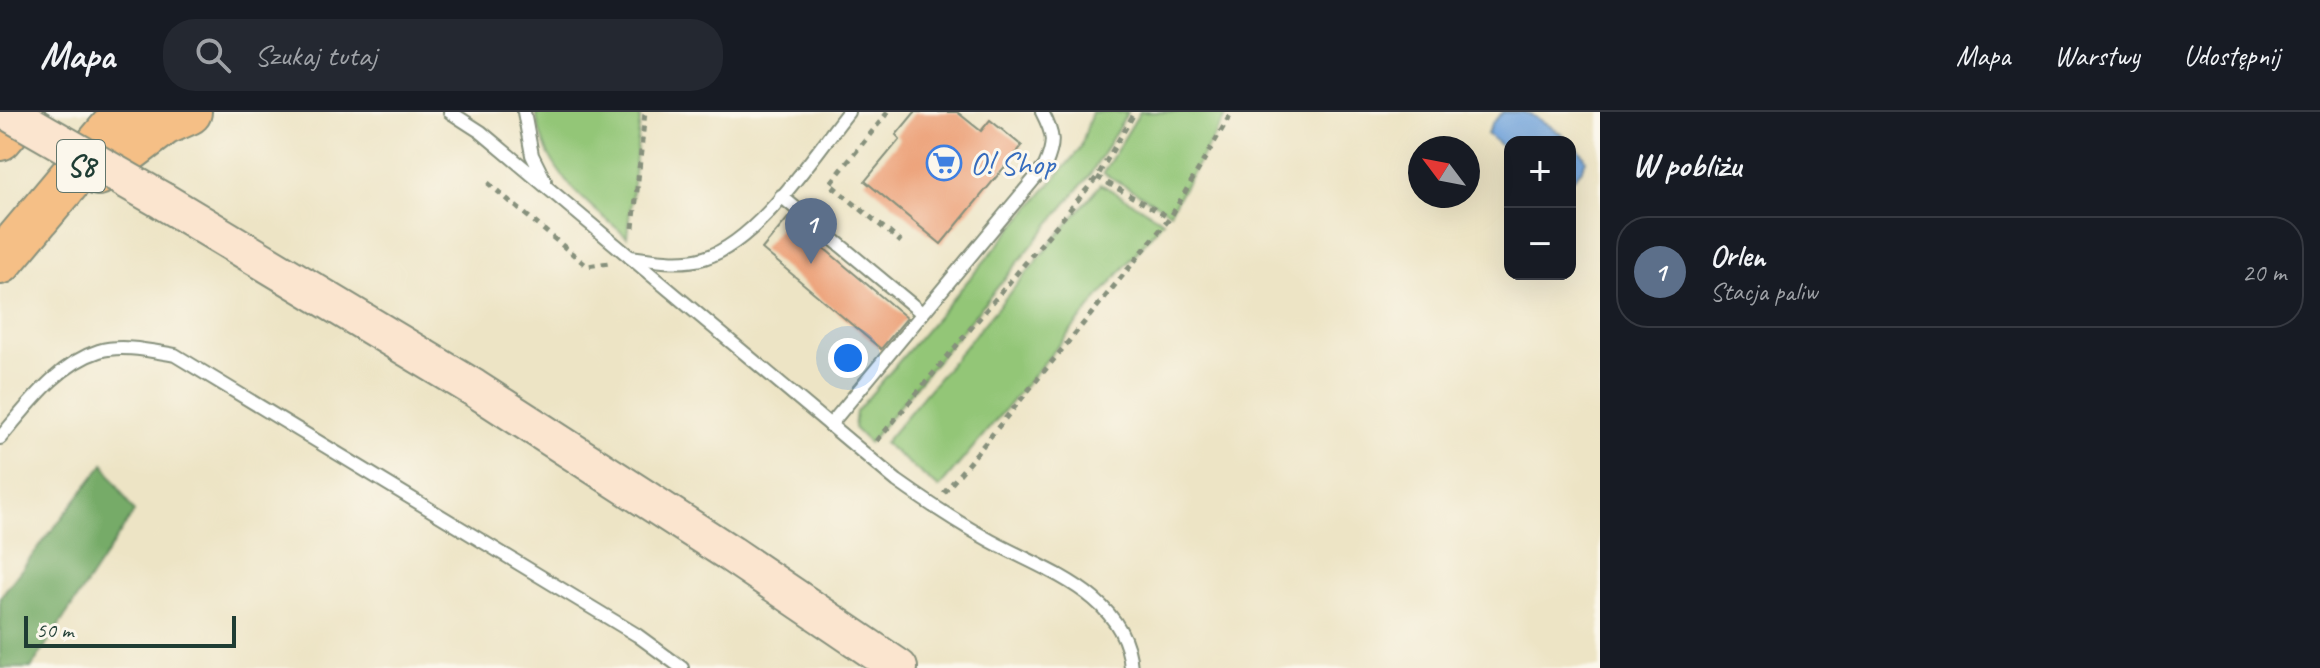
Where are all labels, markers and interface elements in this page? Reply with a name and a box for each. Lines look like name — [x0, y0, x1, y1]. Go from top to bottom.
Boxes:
search box — [163, 19, 723, 91]
text: Mapa — [40, 32, 115, 79]
icon: search — [191, 33, 235, 77]
text: Szukaj tutaj — [255, 36, 377, 74]
text: Mapa — [1956, 38, 2010, 73]
text: Warstwy — [2054, 38, 2140, 73]
text: Udostępnij — [2184, 38, 2280, 73]
north arrow — [1408, 136, 1480, 208]
map controls — [1504, 136, 1576, 280]
button: + — [1504, 136, 1576, 208]
road number: S8 — [57, 140, 105, 192]
place label: O! Shop — [970, 143, 1057, 184]
text: W pobliżu — [1632, 143, 1741, 186]
supermarket icon: O! Shop — [925, 144, 963, 182]
pin: 1 — [785, 198, 837, 264]
button: − — [1504, 208, 1576, 280]
text: Orlen — [1710, 237, 1765, 275]
text: 1 — [1654, 256, 1666, 289]
text: 20 m — [2242, 256, 2286, 289]
text: Stacja paliw — [1710, 275, 1817, 308]
your location — [828, 338, 868, 378]
scale bar — [24, 612, 236, 648]
text: 50 m — [36, 616, 73, 644]

